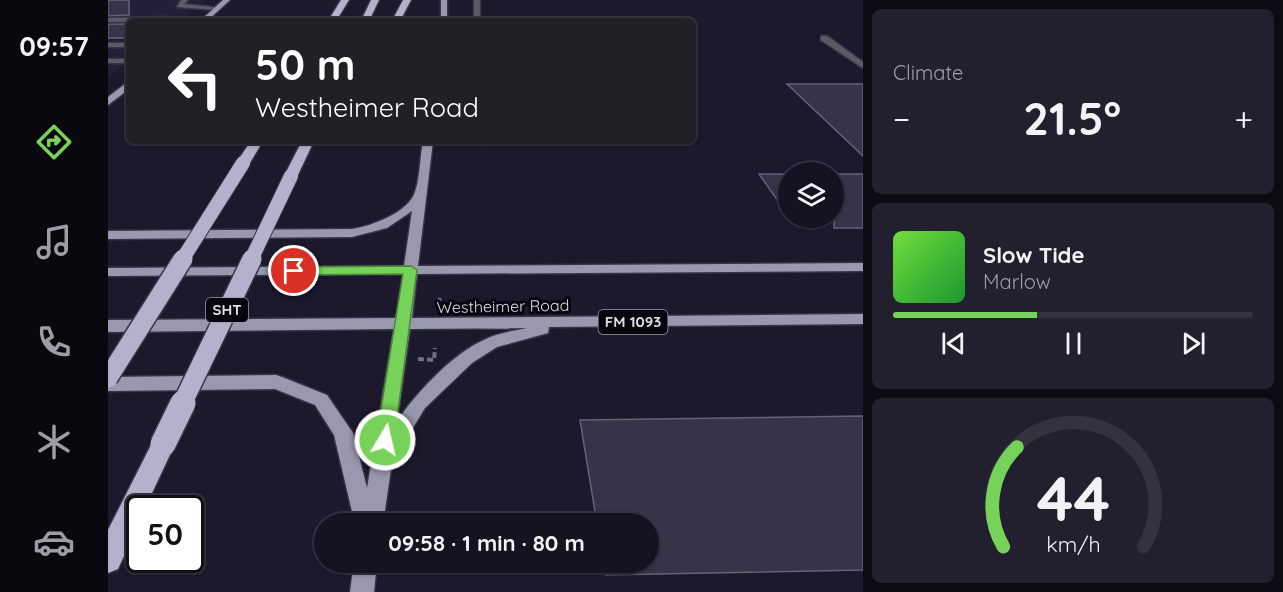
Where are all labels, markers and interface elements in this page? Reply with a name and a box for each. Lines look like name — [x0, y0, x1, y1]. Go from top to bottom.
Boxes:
text: 09:57 — [19, 29, 89, 63]
text: 50 m — [255, 38, 355, 91]
icon: left — [156, 42, 234, 120]
text: Climate — [893, 60, 963, 85]
text: Westheimer Road — [255, 90, 479, 124]
text: 21.5° — [1023, 90, 1121, 146]
text: − — [893, 98, 910, 139]
text: + — [1234, 98, 1253, 139]
icon: directions — [33, 121, 75, 163]
map controls — [778, 162, 844, 228]
button: layers — [778, 162, 844, 228]
icon: music — [33, 221, 75, 263]
text: Slow Tide — [983, 241, 1084, 269]
pin — [268, 245, 319, 296]
icon: arrive — [277, 254, 310, 287]
text: Marlow — [983, 269, 1051, 294]
street label: Westheimer Road — [437, 295, 569, 317]
road number: SHT — [206, 298, 248, 322]
road number: FM 1093 — [598, 310, 668, 334]
icon: phone — [33, 321, 75, 363]
icon: previous — [937, 327, 970, 360]
icon: pause — [1057, 327, 1090, 360]
icon: next — [1177, 327, 1210, 360]
position arrow — [353, 408, 417, 472]
icon: climate — [33, 421, 75, 463]
text: 44 — [1036, 460, 1110, 538]
speed limit sign: 50 — [126, 495, 204, 573]
icon: car — [33, 521, 75, 563]
text: 09:58 · 1 min · 80 m — [388, 529, 585, 557]
text: km/h — [1046, 532, 1100, 558]

